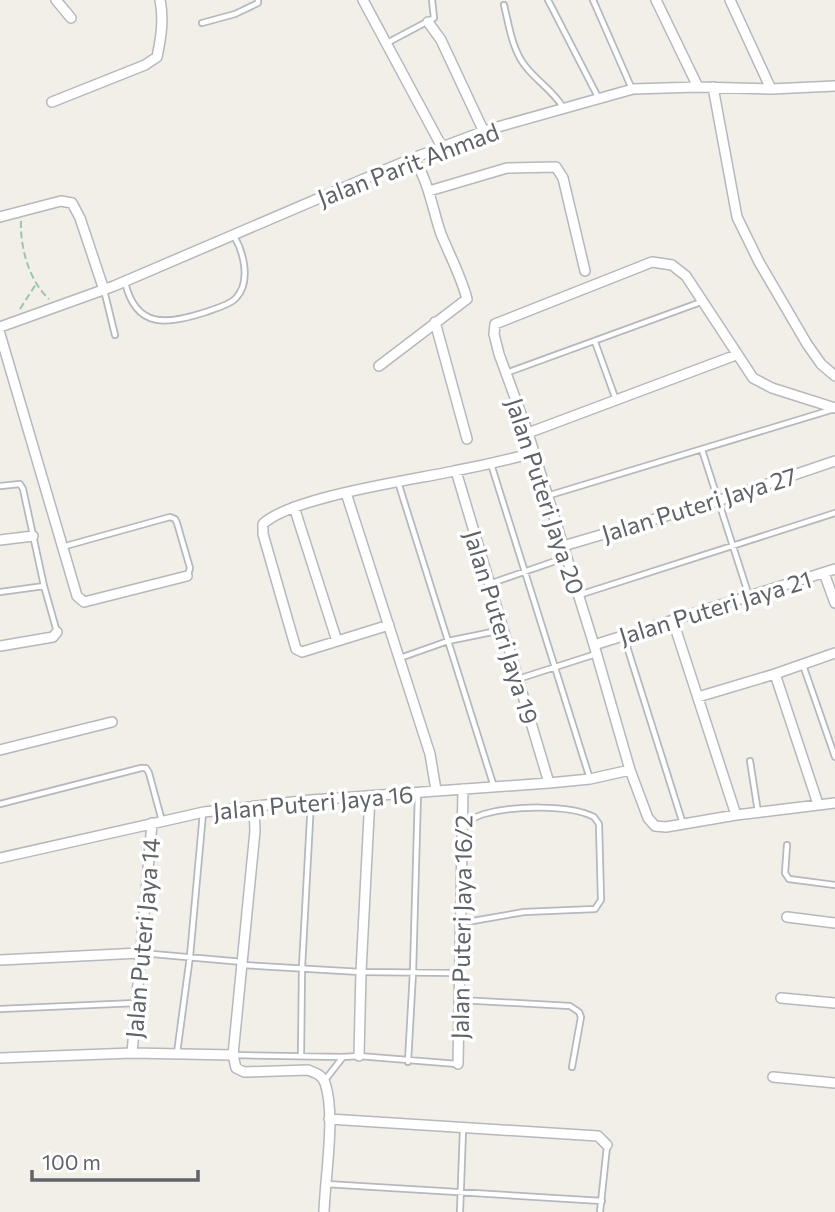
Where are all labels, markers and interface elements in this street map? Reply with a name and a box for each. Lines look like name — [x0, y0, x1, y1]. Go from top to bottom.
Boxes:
street label: Jalan Parit Ahmad — [313, 116, 503, 212]
street label: Jalan Puteri Jaya 20 — [501, 394, 591, 598]
street label: Jalan Puteri Jaya 27 — [598, 461, 800, 547]
street label: Jalan Puteri Jaya 19 — [459, 527, 545, 727]
street label: Jalan Puteri Jaya 21 — [615, 564, 815, 650]
street label: Jalan Puteri Jaya 16 — [212, 779, 414, 825]
street label: Jalan Puteri Jaya 16/2 — [445, 814, 477, 1040]
street label: Jalan Puteri Jaya 14 — [119, 837, 165, 1039]
scale bar — [32, 1138, 198, 1182]
text: 100 m — [42, 1149, 101, 1174]

